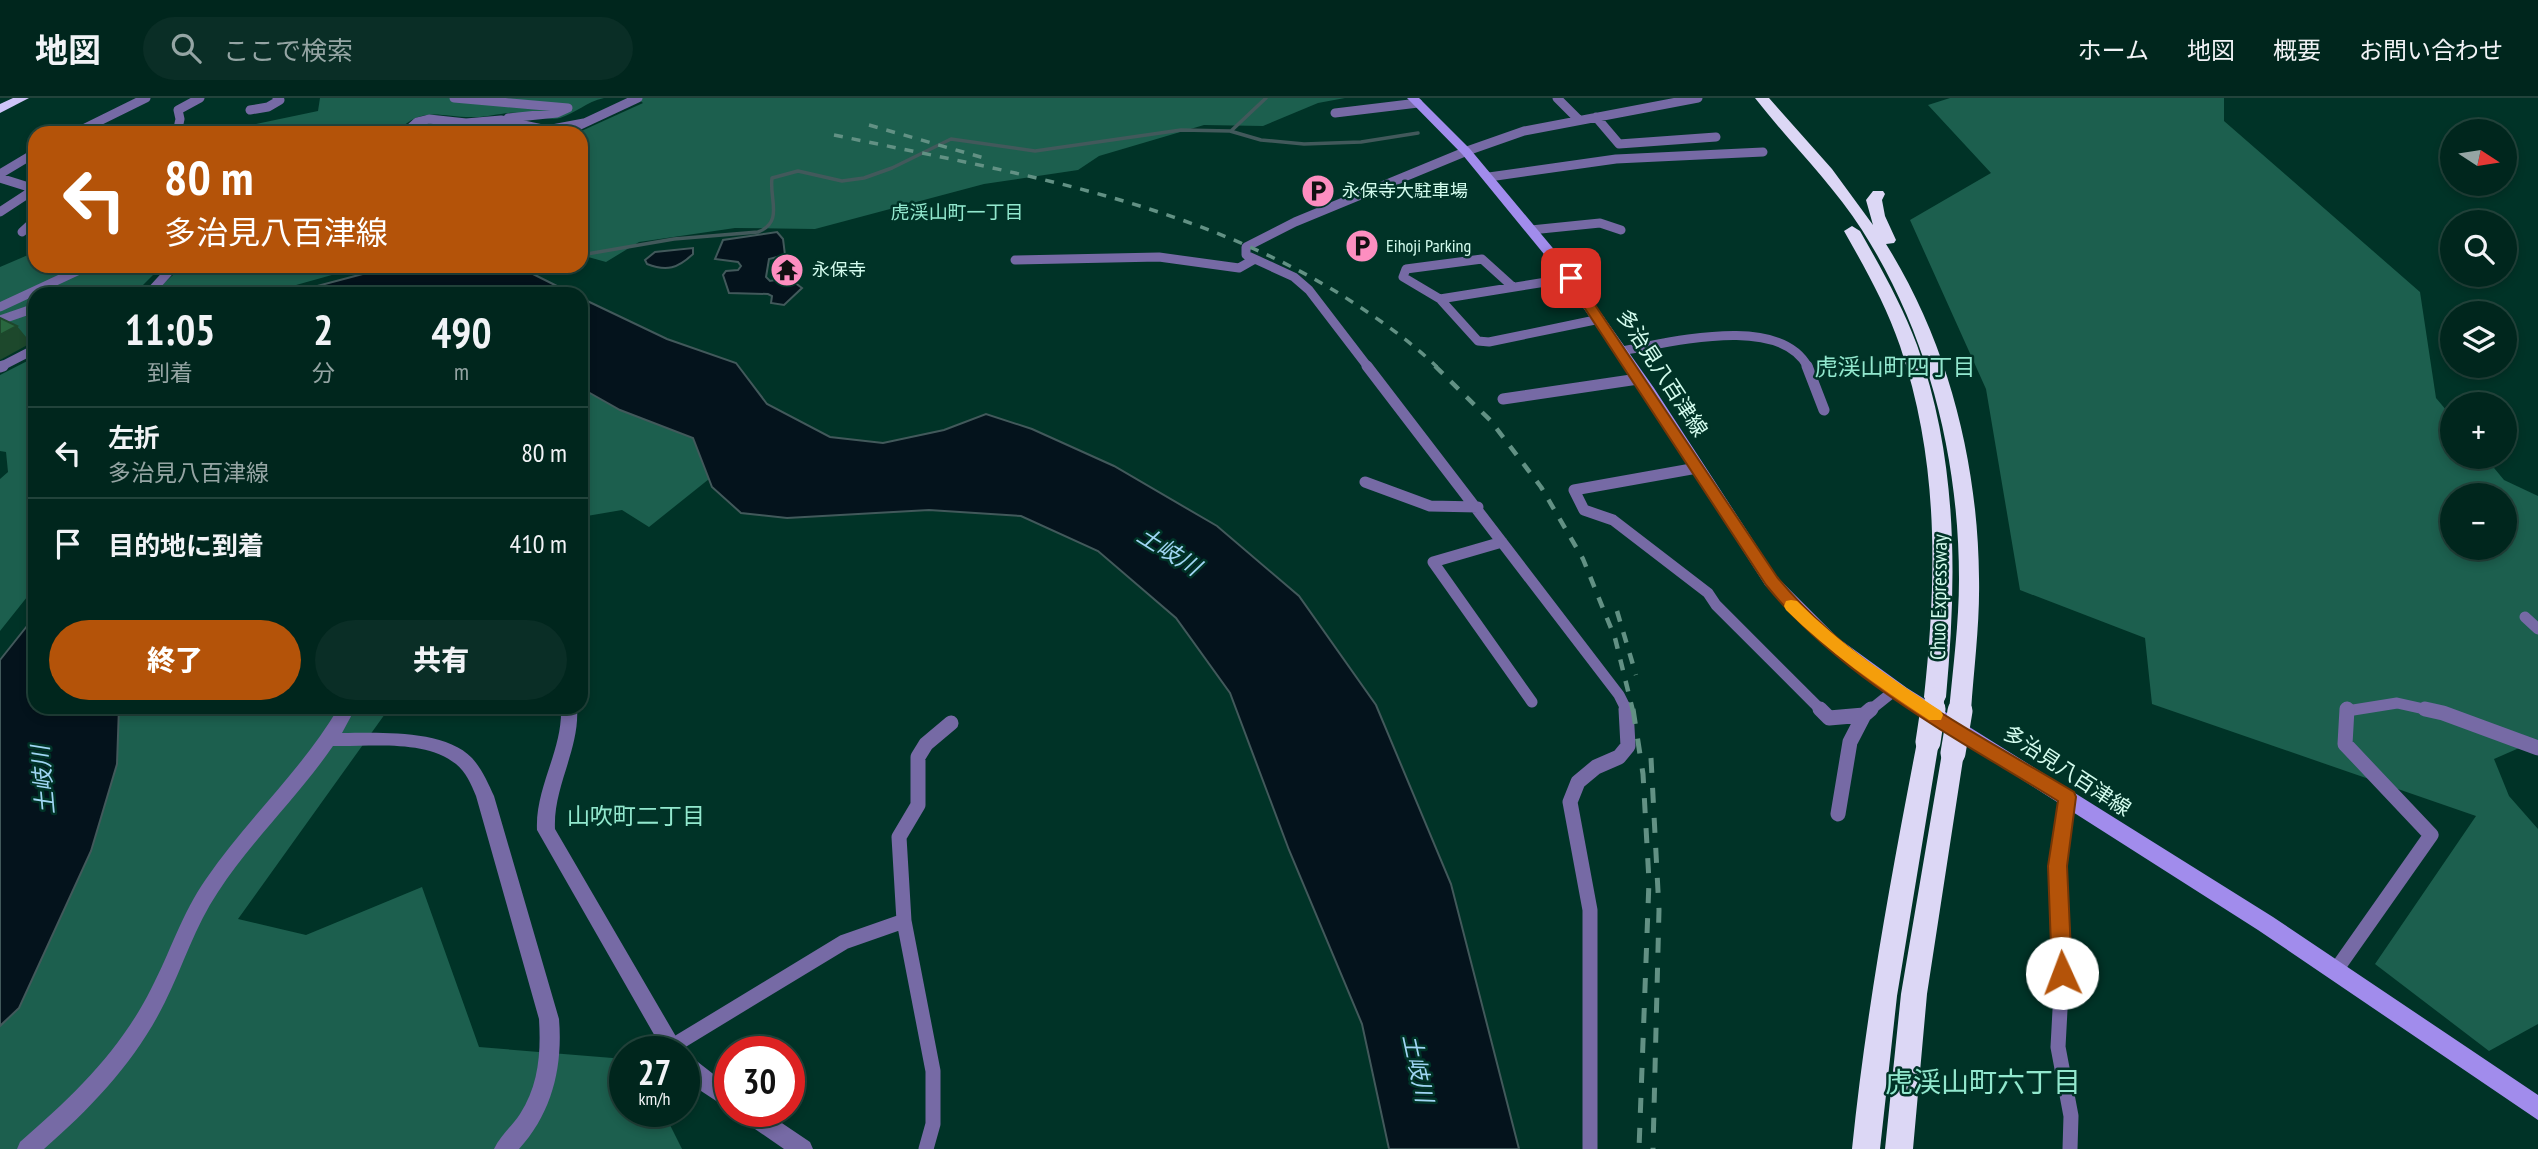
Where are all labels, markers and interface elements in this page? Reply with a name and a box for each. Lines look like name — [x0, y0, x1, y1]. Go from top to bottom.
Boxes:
search box — [143, 17, 633, 80]
text: 地図 — [35, 28, 101, 71]
icon: search — [167, 29, 205, 67]
text: ここで検索 — [223, 34, 353, 67]
text: ホーム — [2078, 35, 2149, 66]
text: 地図 — [2187, 35, 2235, 66]
text: 概要 — [2273, 35, 2321, 66]
text: お問い合わせ — [2359, 35, 2503, 66]
north arrow — [2440, 119, 2516, 196]
map controls — [2440, 119, 2517, 560]
text: 80 m — [164, 145, 253, 209]
icon: left — [49, 154, 140, 245]
parking icon: 永保寺大駐車場 — [1299, 172, 1337, 210]
place label: 永保寺大駐車場 — [1342, 179, 1468, 202]
district label: 虎渓山町一丁目 — [890, 200, 1024, 224]
button: search — [2440, 210, 2517, 287]
text: 多治見八百津線 — [164, 211, 388, 253]
parking icon: Eihoji Parking — [1343, 227, 1381, 265]
place label: Eihoji Parking — [1386, 234, 1471, 257]
pin — [1541, 248, 1601, 308]
temple icon: 永保寺 — [768, 251, 806, 289]
place label: 永保寺 — [812, 258, 866, 281]
icon: arrive — [1552, 259, 1590, 297]
button: layers — [2440, 301, 2517, 378]
text: 11:05 — [124, 302, 215, 357]
text: 2 — [313, 302, 333, 357]
street label: 多治見八百津線 — [1611, 304, 1714, 442]
text: 490 — [431, 305, 492, 360]
district label: 虎渓山町四丁目 — [1815, 352, 1976, 381]
text: m — [454, 357, 469, 386]
text: 到着 — [147, 358, 193, 387]
text: 分 — [312, 358, 335, 387]
button: + — [2440, 392, 2517, 469]
text: 左折 — [108, 421, 160, 454]
icon: left — [49, 434, 87, 472]
text: 80 m — [521, 436, 567, 469]
text: 多治見八百津線 — [108, 458, 269, 487]
button: − — [2440, 483, 2517, 560]
water label: 土岐川 — [1132, 520, 1209, 583]
icon: arrive — [49, 525, 87, 563]
text: 410 m — [509, 527, 567, 560]
text: 目的地に到着 — [108, 529, 264, 562]
street label: Chuo Expressway — [1924, 534, 1953, 660]
button: 終了 — [49, 620, 301, 700]
button: 共有 — [315, 620, 567, 700]
street label: 多治見八百津線 — [1998, 719, 2136, 822]
water label: 土岐川 — [25, 741, 60, 816]
district label: 山吹町二丁目 — [567, 801, 705, 830]
position arrow — [2025, 936, 2099, 1010]
water label: 土岐川 — [1397, 1031, 1440, 1108]
speed limit sign: 30 — [714, 1036, 805, 1127]
text: 27 — [638, 1049, 671, 1095]
district label: 虎渓山町六丁目 — [1885, 1063, 2081, 1100]
text: km/h — [639, 1087, 670, 1110]

